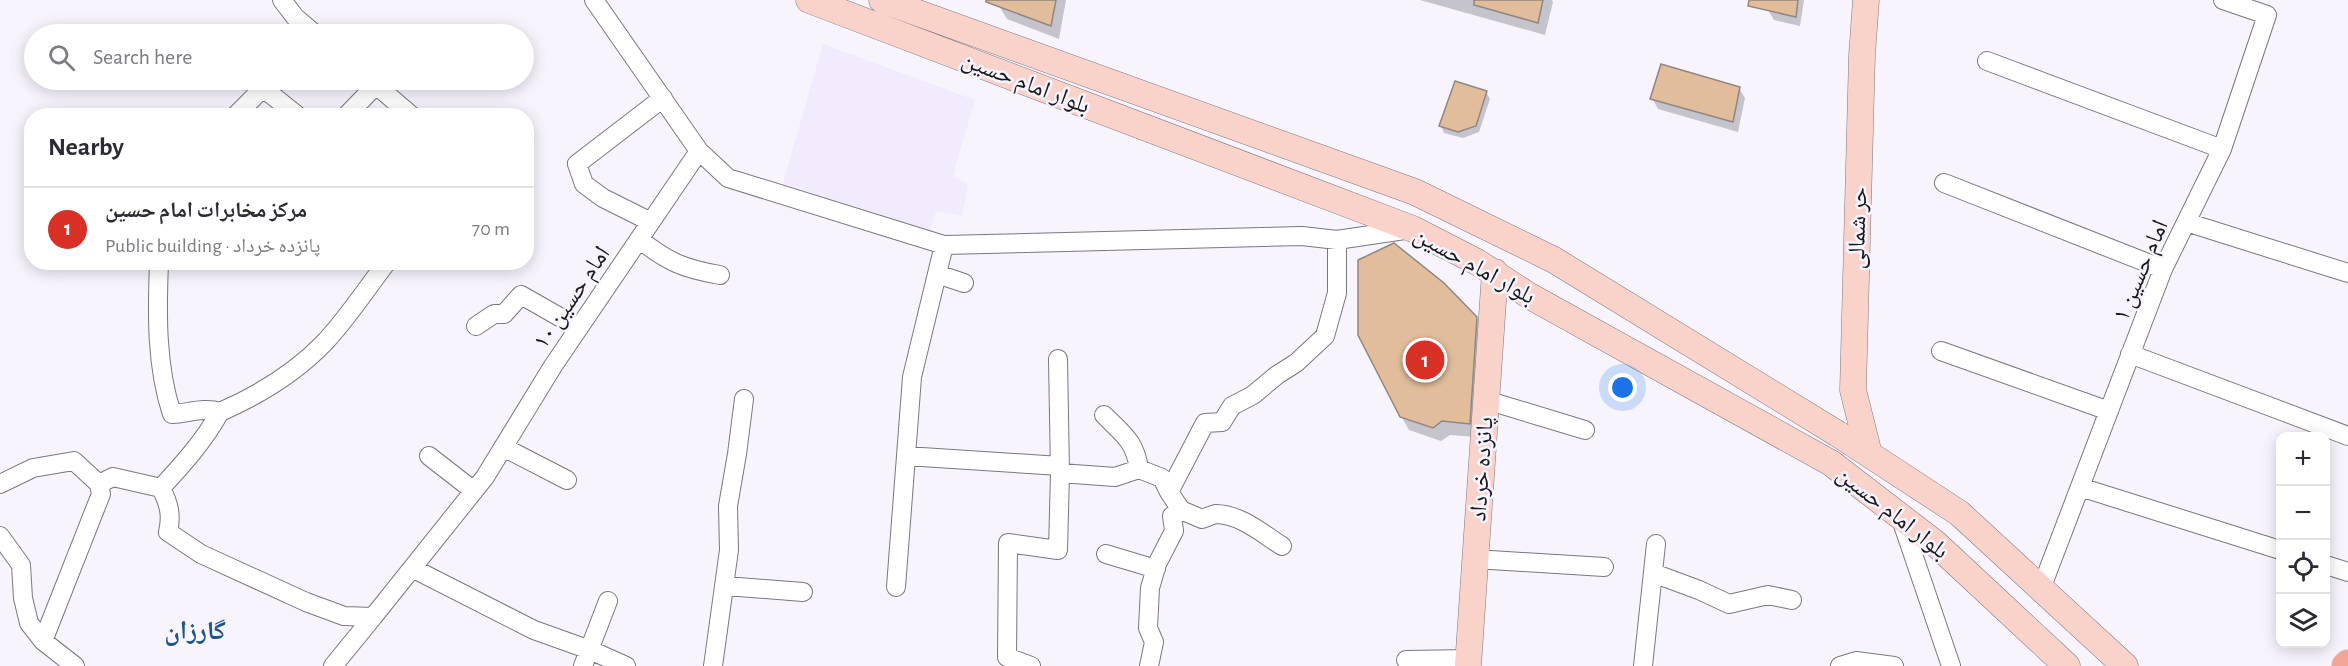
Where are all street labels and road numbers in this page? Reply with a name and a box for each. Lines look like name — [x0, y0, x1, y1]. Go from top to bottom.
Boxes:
street label: بلوار امام حسین — [957, 48, 1093, 121]
street label: حر شمالی — [1845, 187, 1872, 270]
street label: امام حسین ۱ — [2109, 216, 2176, 326]
street label: بلوار امام حسین — [1408, 223, 1539, 312]
street label: امام حسین ۱۰ — [529, 242, 617, 355]
street label: پانزده خرداد — [1466, 416, 1499, 522]
street label: بلوار امام حسین — [1830, 462, 1953, 566]

